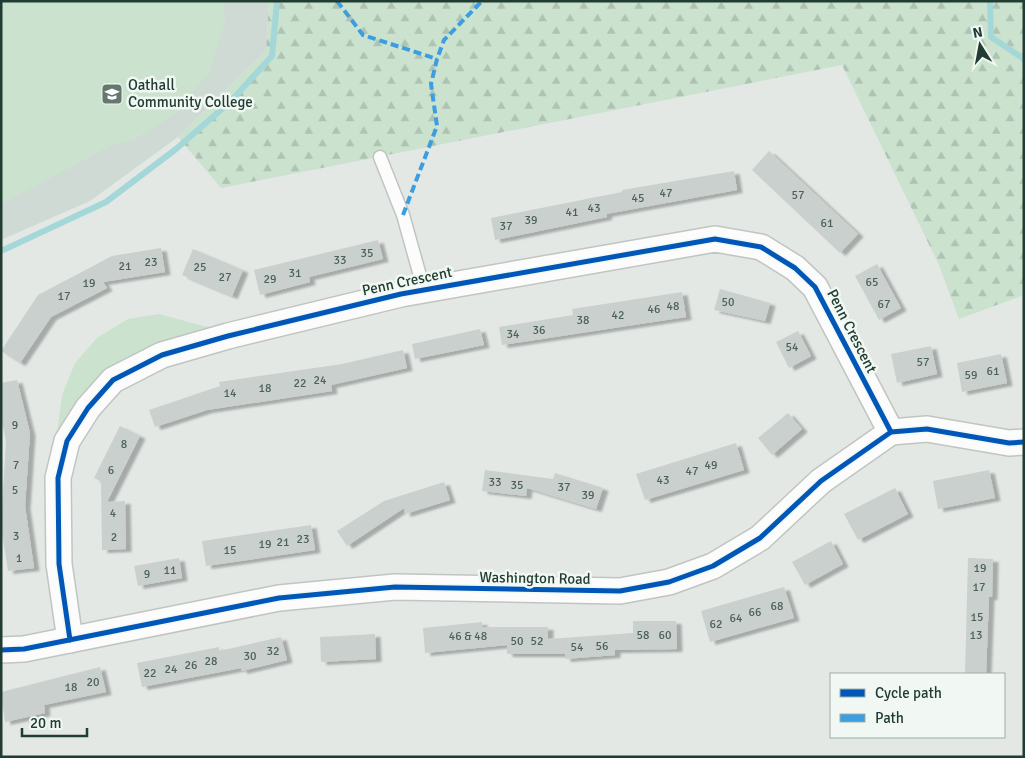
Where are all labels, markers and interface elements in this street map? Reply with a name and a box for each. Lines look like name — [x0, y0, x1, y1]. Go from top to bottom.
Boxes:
north arrow — [955, 20, 1005, 70]
text: N — [971, 23, 984, 42]
place label: Oathall Community College — [128, 76, 253, 111]
school or university icon: Oathall Community College — [100, 82, 124, 106]
house number: 47 — [660, 186, 672, 201]
house number: 57 — [792, 188, 804, 203]
house number: 45 — [632, 191, 644, 206]
house number: 43 — [588, 201, 600, 216]
house number: 41 — [566, 205, 578, 220]
house number: 39 — [525, 213, 537, 228]
house number: 61 — [821, 216, 833, 231]
house number: 37 — [500, 219, 512, 234]
house number: 35 — [361, 246, 373, 261]
house number: 33 — [334, 253, 346, 268]
house number: 23 — [145, 255, 157, 270]
house number: 21 — [119, 259, 131, 274]
house number: 25 — [194, 260, 206, 275]
street label: Penn Crescent — [360, 263, 454, 299]
house number: 31 — [289, 266, 301, 281]
house number: 27 — [219, 270, 231, 285]
house number: 29 — [264, 272, 276, 287]
house number: 65 — [866, 275, 878, 290]
house number: 19 — [83, 276, 95, 291]
street label: Penn Crescent — [823, 286, 881, 376]
house number: 17 — [58, 289, 70, 304]
house number: 50 — [722, 295, 734, 310]
house number: 67 — [878, 297, 890, 312]
house number: 48 — [667, 299, 679, 314]
house number: 46 — [648, 302, 660, 317]
house number: 42 — [612, 308, 624, 323]
house number: 38 — [577, 313, 589, 328]
house number: 36 — [533, 323, 545, 338]
house number: 34 — [507, 327, 520, 342]
house number: 54 — [786, 340, 799, 355]
house number: 57 — [917, 355, 929, 370]
house number: 61 — [987, 364, 999, 379]
house number: 59 — [965, 368, 977, 383]
house number: 24 — [314, 373, 327, 388]
house number: 22 — [294, 376, 306, 391]
house number: 18 — [259, 381, 271, 396]
house number: 14 — [224, 386, 237, 401]
house number: 9 — [12, 418, 18, 433]
house number: 8 — [121, 437, 127, 452]
house number: 7 — [13, 458, 19, 473]
house number: 49 — [705, 458, 717, 473]
house number: 6 — [108, 463, 114, 478]
house number: 47 — [686, 464, 698, 479]
house number: 43 — [657, 473, 669, 488]
house number: 33 — [489, 475, 501, 490]
house number: 35 — [511, 478, 523, 493]
house number: 37 — [558, 480, 570, 495]
house number: 5 — [12, 483, 18, 498]
house number: 39 — [582, 488, 594, 503]
house number: 4 — [110, 506, 117, 521]
house number: 3 — [13, 529, 19, 544]
house number: 2 — [111, 530, 117, 545]
house number: 23 — [297, 532, 309, 547]
house number: 21 — [277, 535, 289, 550]
house number: 19 — [259, 537, 271, 552]
house number: 15 — [224, 543, 236, 558]
house number: 1 — [16, 551, 22, 566]
house number: 19 — [974, 561, 986, 576]
house number: 11 — [164, 563, 176, 578]
house number: 9 — [144, 567, 150, 582]
street label: Washington Road — [479, 568, 591, 588]
house number: 17 — [973, 580, 985, 595]
house number: 68 — [771, 599, 783, 614]
house number: 66 — [749, 605, 761, 620]
house number: 15 — [971, 610, 983, 625]
house number: 64 — [730, 611, 743, 626]
house number: 62 — [710, 617, 722, 632]
house number: 58 — [637, 628, 649, 643]
house number: 60 — [659, 628, 671, 643]
house number: 13 — [970, 628, 982, 643]
house number: 46 & 48 — [449, 629, 487, 644]
house number: 50 — [511, 634, 523, 649]
house number: 52 — [531, 634, 543, 649]
house number: 56 — [596, 639, 608, 654]
house number: 54 — [571, 640, 584, 655]
house number: 32 — [267, 644, 279, 659]
house number: 30 — [244, 649, 256, 664]
house number: 28 — [205, 654, 217, 669]
house number: 26 — [185, 658, 197, 673]
house number: 24 — [165, 662, 178, 677]
house number: 22 — [144, 666, 156, 681]
legend — [830, 673, 1005, 738]
house number: 20 — [87, 675, 99, 690]
house number: 18 — [65, 680, 77, 695]
text: Cycle path — [875, 684, 942, 702]
scale bar — [22, 706, 88, 738]
text: Path — [875, 709, 904, 727]
text: 20 m — [30, 714, 61, 732]

